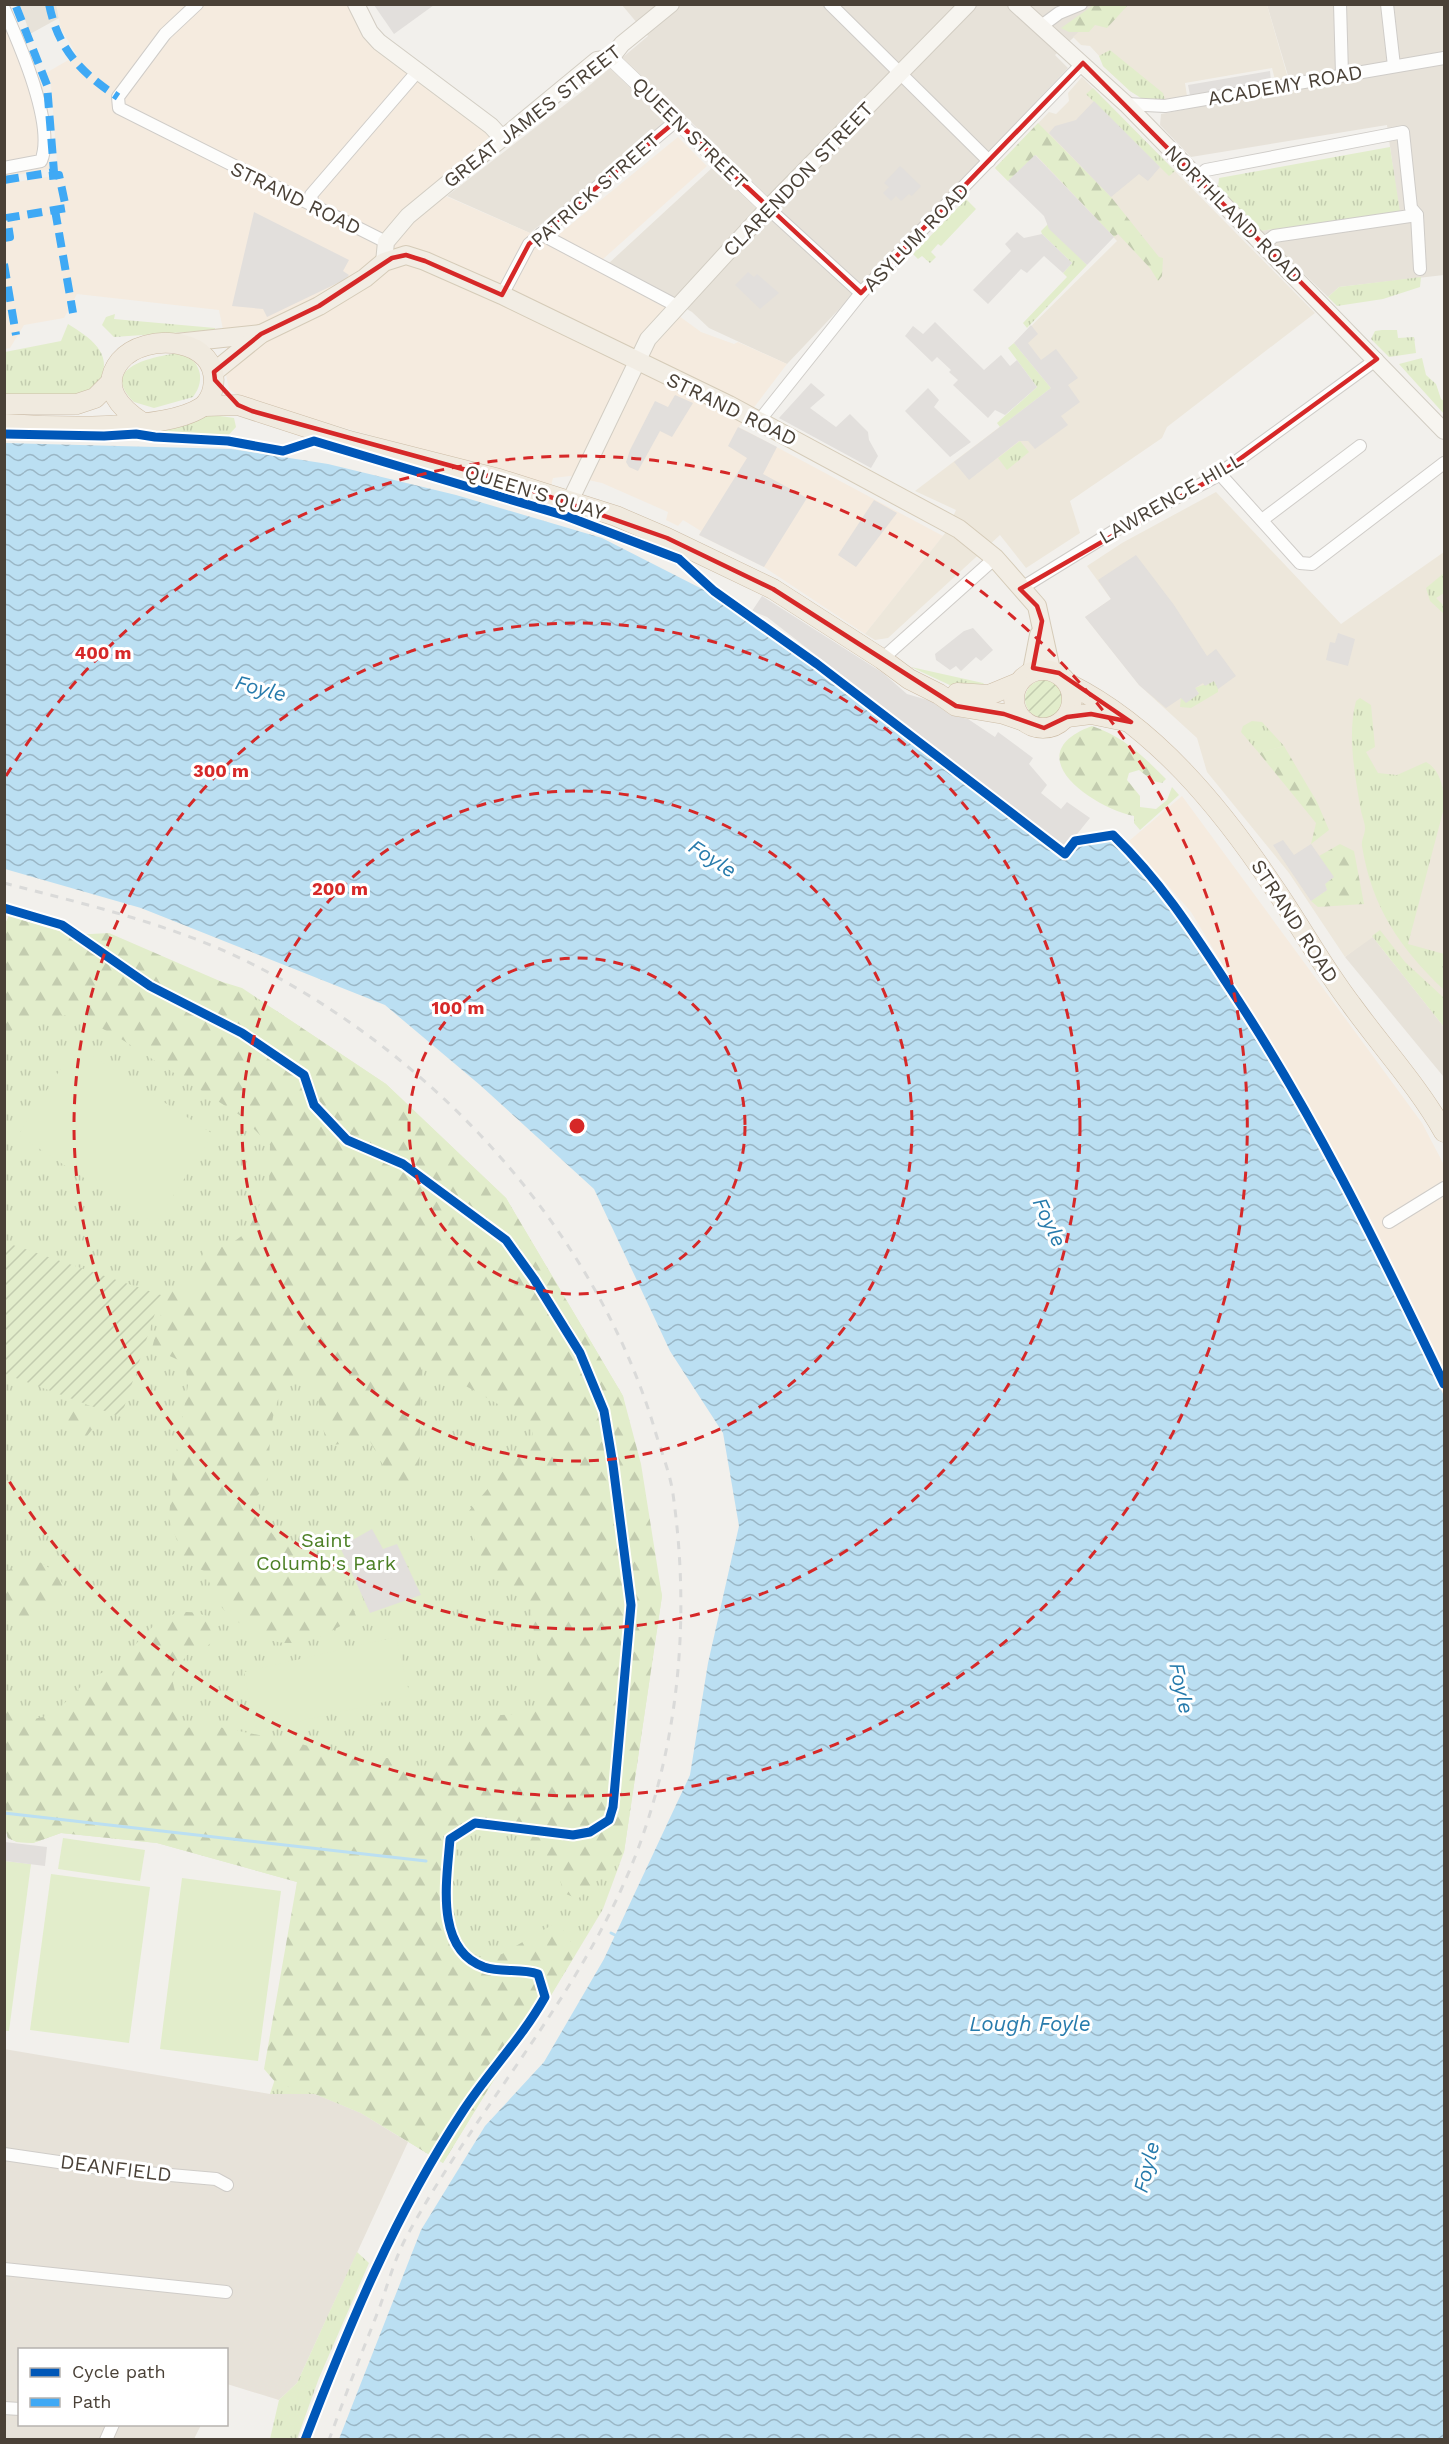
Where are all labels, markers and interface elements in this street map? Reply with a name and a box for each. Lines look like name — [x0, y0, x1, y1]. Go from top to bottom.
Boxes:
street label: GREAT JAMES STREET — [438, 39, 626, 193]
street label: ACADEMY ROAD — [1206, 60, 1364, 110]
street label: QUEEN STREET — [627, 72, 753, 194]
street label: CLARENDON STREET — [718, 97, 878, 261]
street label: PATRICK STREET — [526, 128, 664, 252]
street label: NORTHLAND ROAD — [1160, 140, 1308, 288]
street label: STRAND ROAD — [227, 156, 365, 240]
street label: ASYLUM ROAD — [858, 178, 974, 296]
street label: STRAND ROAD — [663, 367, 801, 451]
street label: LAWRENCE HILL — [1095, 447, 1247, 549]
street label: QUEEN'S QUAY — [462, 459, 609, 525]
text: 400 m — [75, 642, 131, 663]
water label: Foyle — [233, 669, 289, 707]
text: 300 m — [193, 760, 249, 781]
water label: Foyle — [684, 833, 742, 883]
street label: STRAND ROAD — [1246, 855, 1344, 987]
text: 200 m — [312, 878, 368, 899]
text: 100 m — [431, 997, 485, 1018]
centre of rings — [567, 1116, 587, 1136]
water label: Foyle — [1028, 1193, 1072, 1251]
park label: Saint Columb's Park — [256, 1528, 396, 1575]
water label: Foyle — [1164, 1660, 1200, 1716]
water label: Lough Foyle — [969, 2011, 1091, 2036]
water label: Foyle — [1128, 2139, 1164, 2195]
street label: DEANFIELD — [59, 2149, 173, 2187]
legend — [18, 2348, 228, 2426]
text: Cycle path — [72, 2361, 166, 2382]
text: Path — [72, 2391, 112, 2412]

